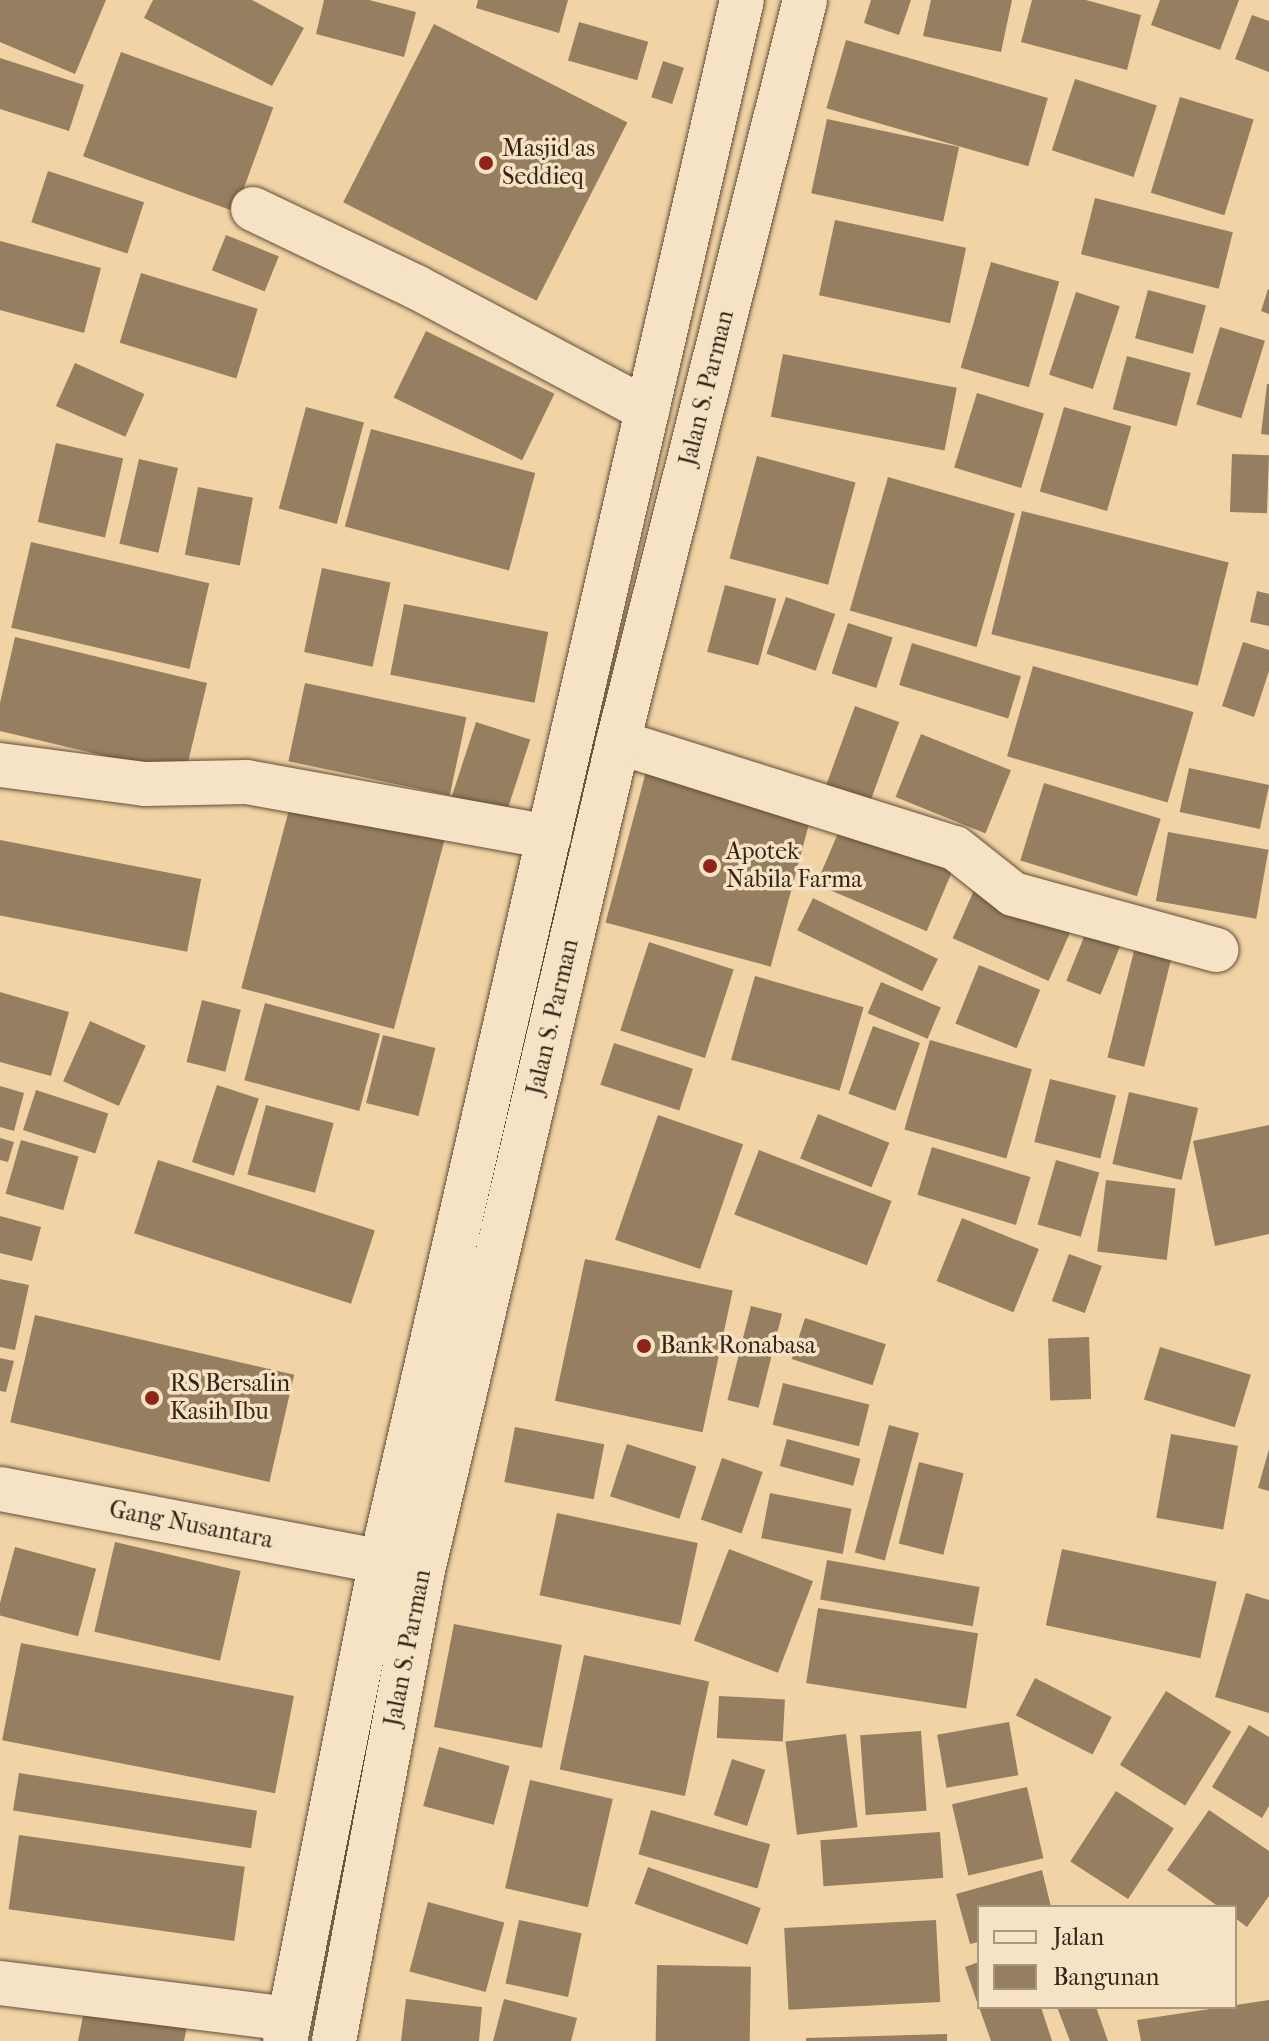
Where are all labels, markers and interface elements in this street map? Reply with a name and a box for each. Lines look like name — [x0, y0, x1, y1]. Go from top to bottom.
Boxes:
place label: Masjid as Seddieq — [502, 135, 595, 191]
marker: Masjid as Seddieq — [477, 154, 495, 172]
street label: Jalan S. Parman — [674, 307, 740, 469]
place label: Apotek Nabila Farma — [726, 838, 862, 894]
marker: Apotek Nabila Farma — [701, 857, 719, 875]
street label: Jalan S. Parman — [521, 936, 585, 1098]
place label: Bank Ronabasa — [660, 1332, 816, 1360]
marker: Bank Ronabasa — [635, 1337, 653, 1355]
place label: RS Bersalin Kasih Ibu — [170, 1370, 290, 1426]
marker: RS Bersalin Kasih Ibu — [141, 1387, 163, 1409]
street label: Gang Nusantara — [107, 1495, 275, 1555]
street label: Jalan S. Parman — [379, 1567, 437, 1729]
legend — [977, 1905, 1237, 2009]
text: Jalan — [1053, 1923, 1104, 1951]
text: Bangunan — [1053, 1963, 1159, 1991]

